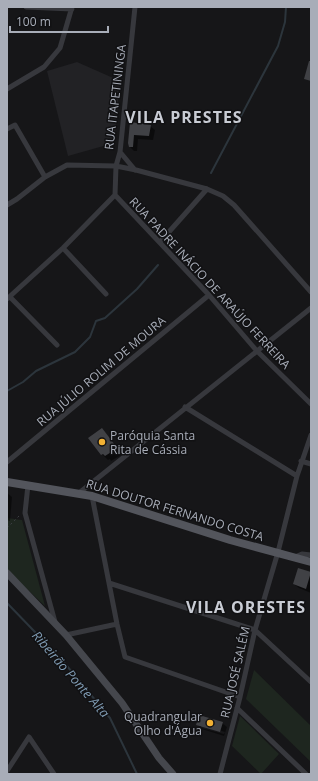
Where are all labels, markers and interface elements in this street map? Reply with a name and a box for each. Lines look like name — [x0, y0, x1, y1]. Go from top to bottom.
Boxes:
scale bar — [10, 8, 108, 34]
text: 100 m — [16, 13, 51, 30]
street label: RUA ITAPETININGA — [100, 43, 130, 151]
district label: VILA PRESTES — [125, 106, 243, 128]
street label: RUA PADRE INÁCIO DE ARAÚJO FERREIRA — [126, 193, 295, 373]
street label: RUA JÚLIO ROLIM DE MOURA — [33, 312, 169, 430]
place label: Paróquia Santa Rita de Cássia — [110, 427, 195, 458]
marker: Paróquia Santa Rita de Cássia — [97, 437, 107, 447]
street label: RUA DOUTOR FERNANDO COSTA — [84, 475, 266, 545]
district label: VILA ORESTES — [186, 596, 306, 618]
street label: RUA JOSÉ SALÉM — [216, 624, 254, 720]
water label: Ribeirão Ponte Alta — [28, 627, 114, 722]
place label: Quadrangular Olho d'Água — [124, 708, 202, 739]
marker: Quadrangular Olho d'Água — [205, 718, 215, 728]

